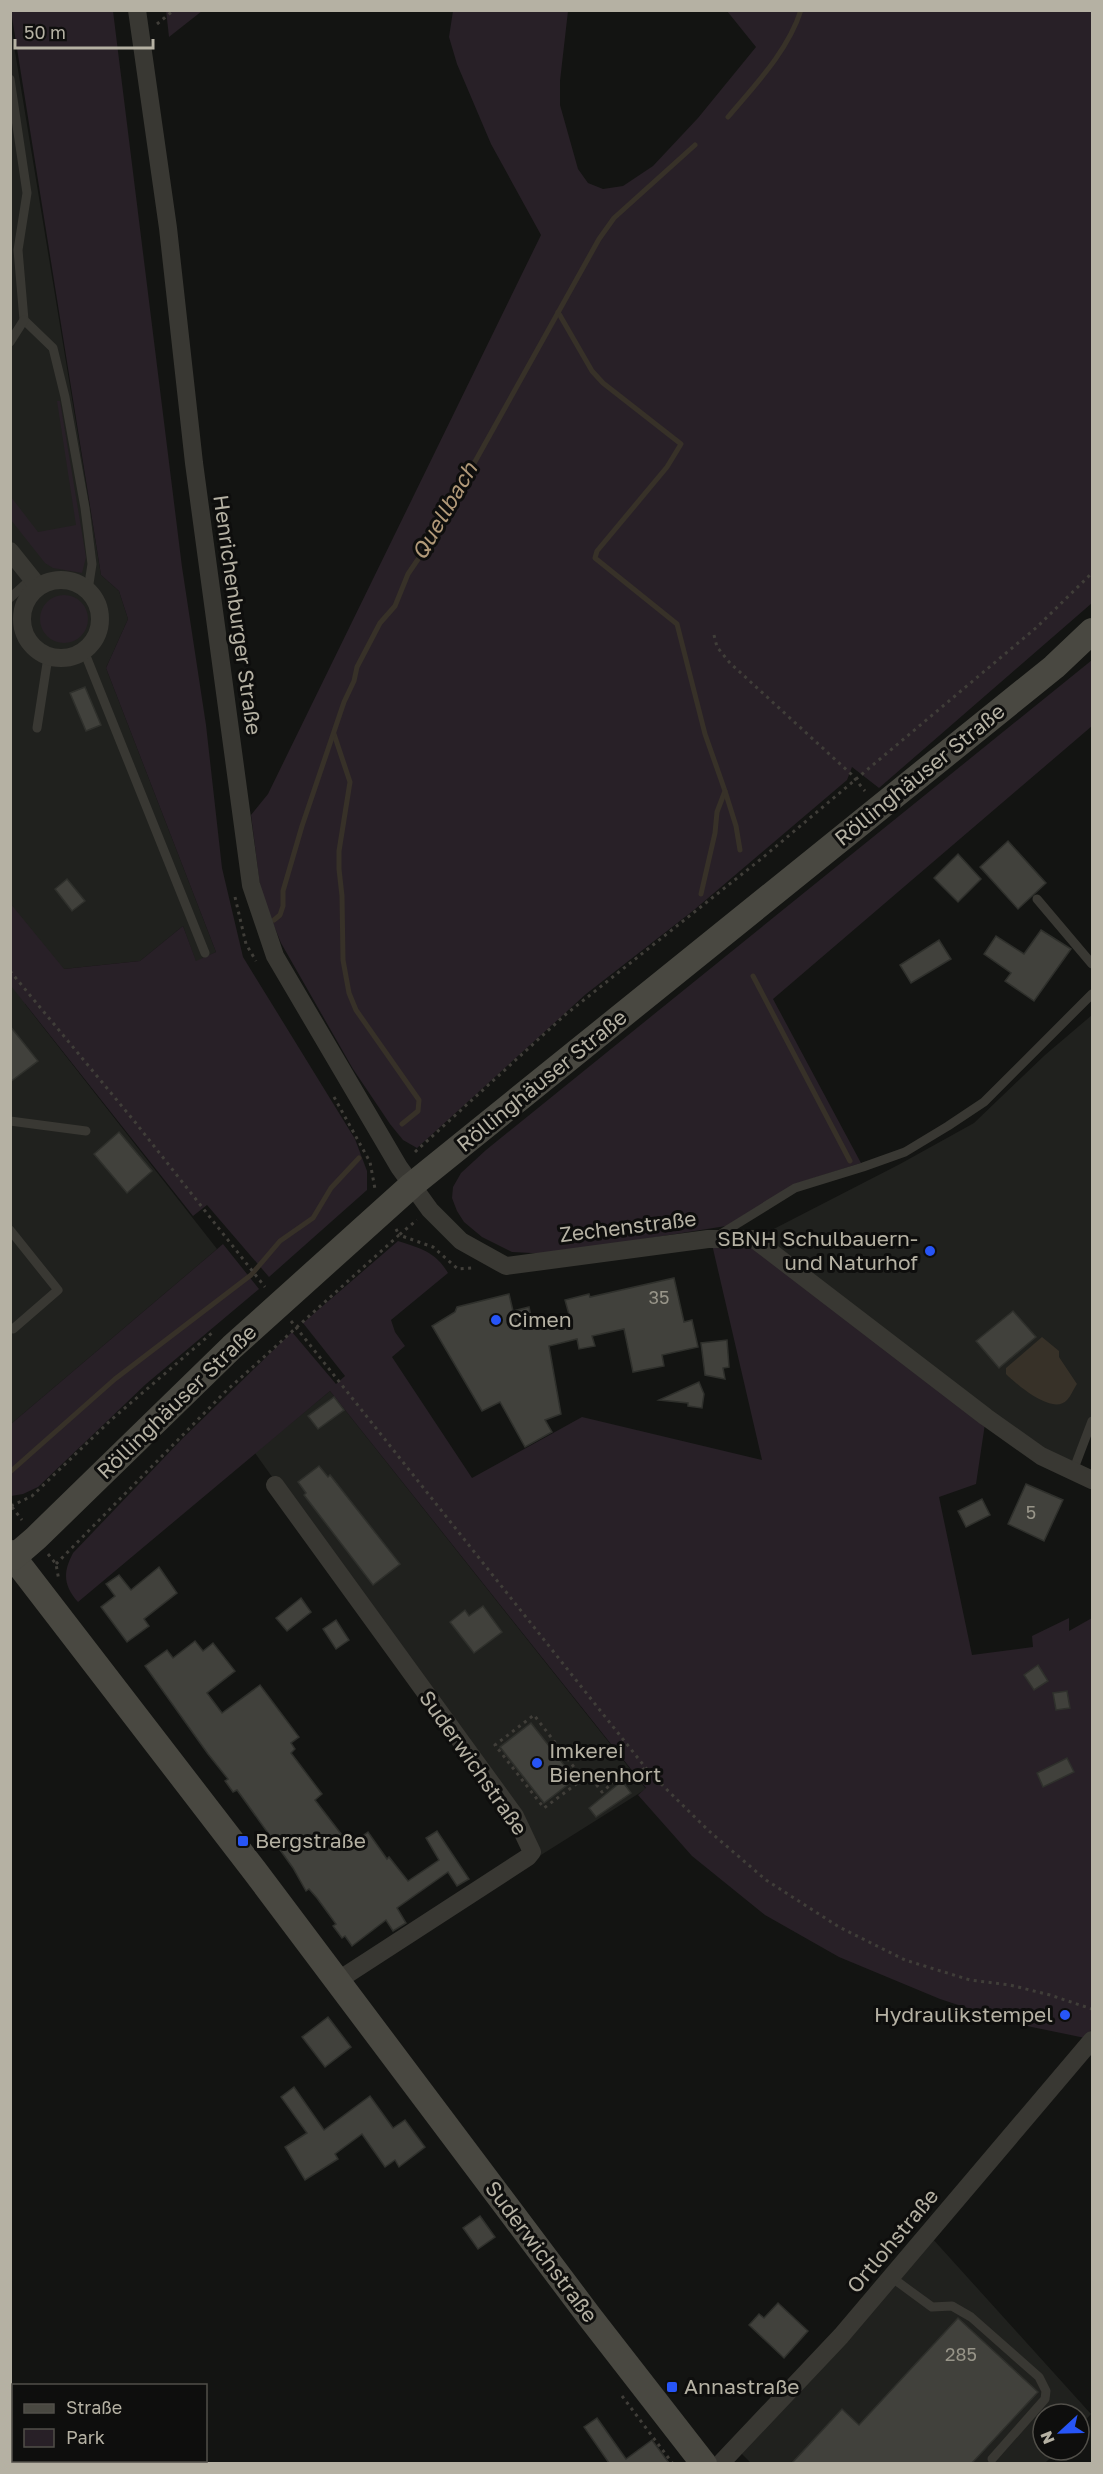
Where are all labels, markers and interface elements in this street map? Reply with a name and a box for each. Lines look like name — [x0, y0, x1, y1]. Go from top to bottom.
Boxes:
scale bar — [15, 12, 153, 50]
text: 50 m — [24, 21, 66, 43]
water label: Quellbach — [405, 456, 483, 564]
street label: Henrichenburger Straße — [208, 493, 268, 737]
street label: Röllinghäuser Straße — [829, 698, 1010, 851]
street label: Röllinghäuser Straße — [451, 1004, 632, 1157]
street label: Zechenstraße — [558, 1205, 698, 1247]
place label: SBNH Schulbauern- und Naturhof — [717, 1225, 918, 1275]
marker: SBNH Schulbauern- und Naturhof — [923, 1244, 937, 1258]
house number: 35 — [649, 1286, 669, 1308]
place label: Cimen — [508, 1306, 572, 1332]
marker: Cimen — [489, 1313, 503, 1327]
street label: Röllinghäuser Straße — [91, 1318, 261, 1484]
house number: 5 — [1026, 1501, 1036, 1523]
street label: Suderwichstraße — [414, 1685, 533, 1840]
place label: Imkerei Bienenhort — [549, 1737, 661, 1787]
marker: Imkerei Bienenhort — [530, 1756, 544, 1770]
place label: Bergstraße — [255, 1827, 366, 1853]
marker: Bergstraße — [236, 1834, 250, 1848]
place label: Hydraulikstempel — [874, 2001, 1053, 2027]
marker: Hydraulikstempel — [1058, 2008, 1072, 2022]
street label: Suderwichstraße — [480, 2175, 604, 2327]
street label: Ortlohstraße — [841, 2183, 943, 2298]
house number: 285 — [945, 2343, 977, 2365]
place label: Annastraße — [684, 2373, 800, 2399]
marker: Annastraße — [665, 2380, 679, 2394]
legend — [12, 2384, 207, 2462]
text: Straße — [66, 2396, 122, 2418]
north arrow — [1031, 2402, 1091, 2462]
text: Park — [66, 2426, 105, 2448]
text: N — [1036, 2428, 1059, 2447]

